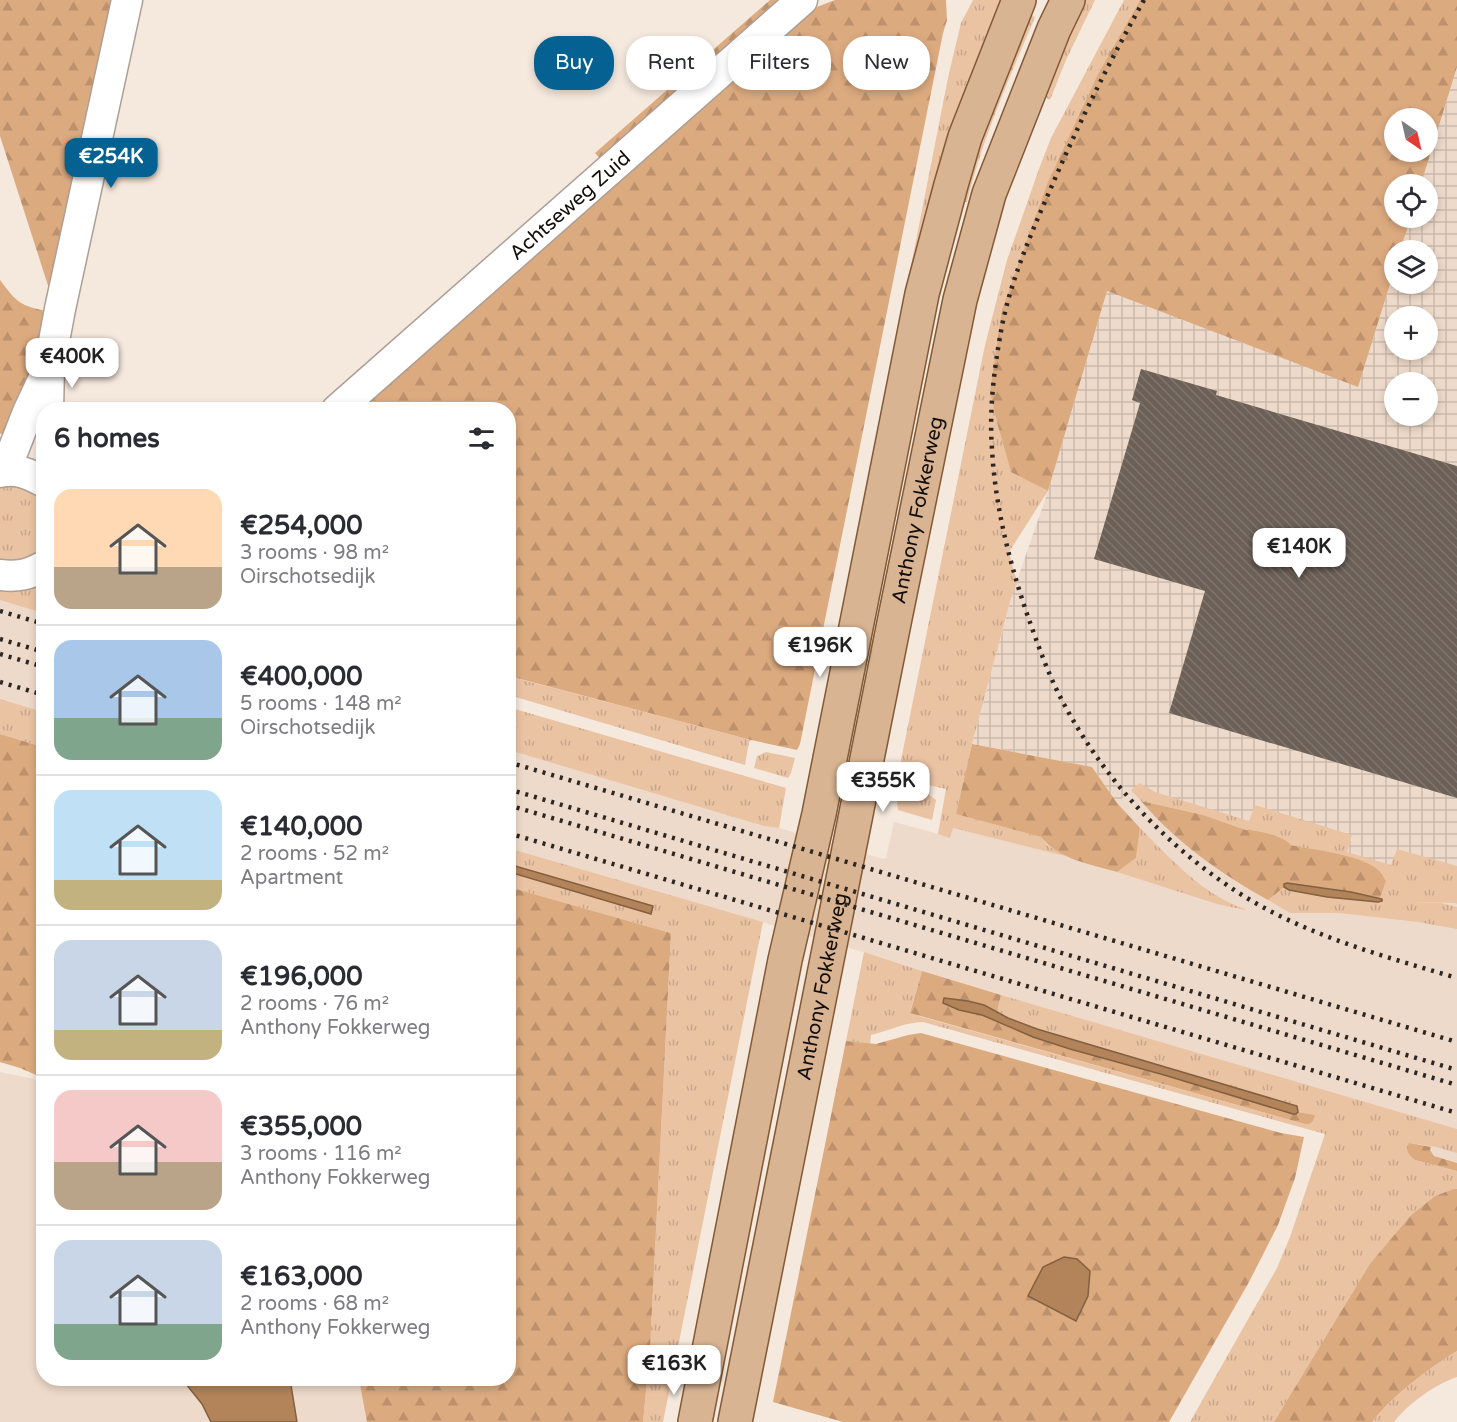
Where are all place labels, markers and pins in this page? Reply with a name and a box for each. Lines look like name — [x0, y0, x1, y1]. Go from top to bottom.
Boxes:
pin: €254K — [69, 138, 153, 189]
pin: €400K — [30, 338, 114, 389]
pin: €140K — [1257, 528, 1341, 579]
pin: €196K — [778, 627, 862, 678]
pin: €355K — [841, 762, 925, 813]
pin: €163K — [632, 1345, 716, 1396]

